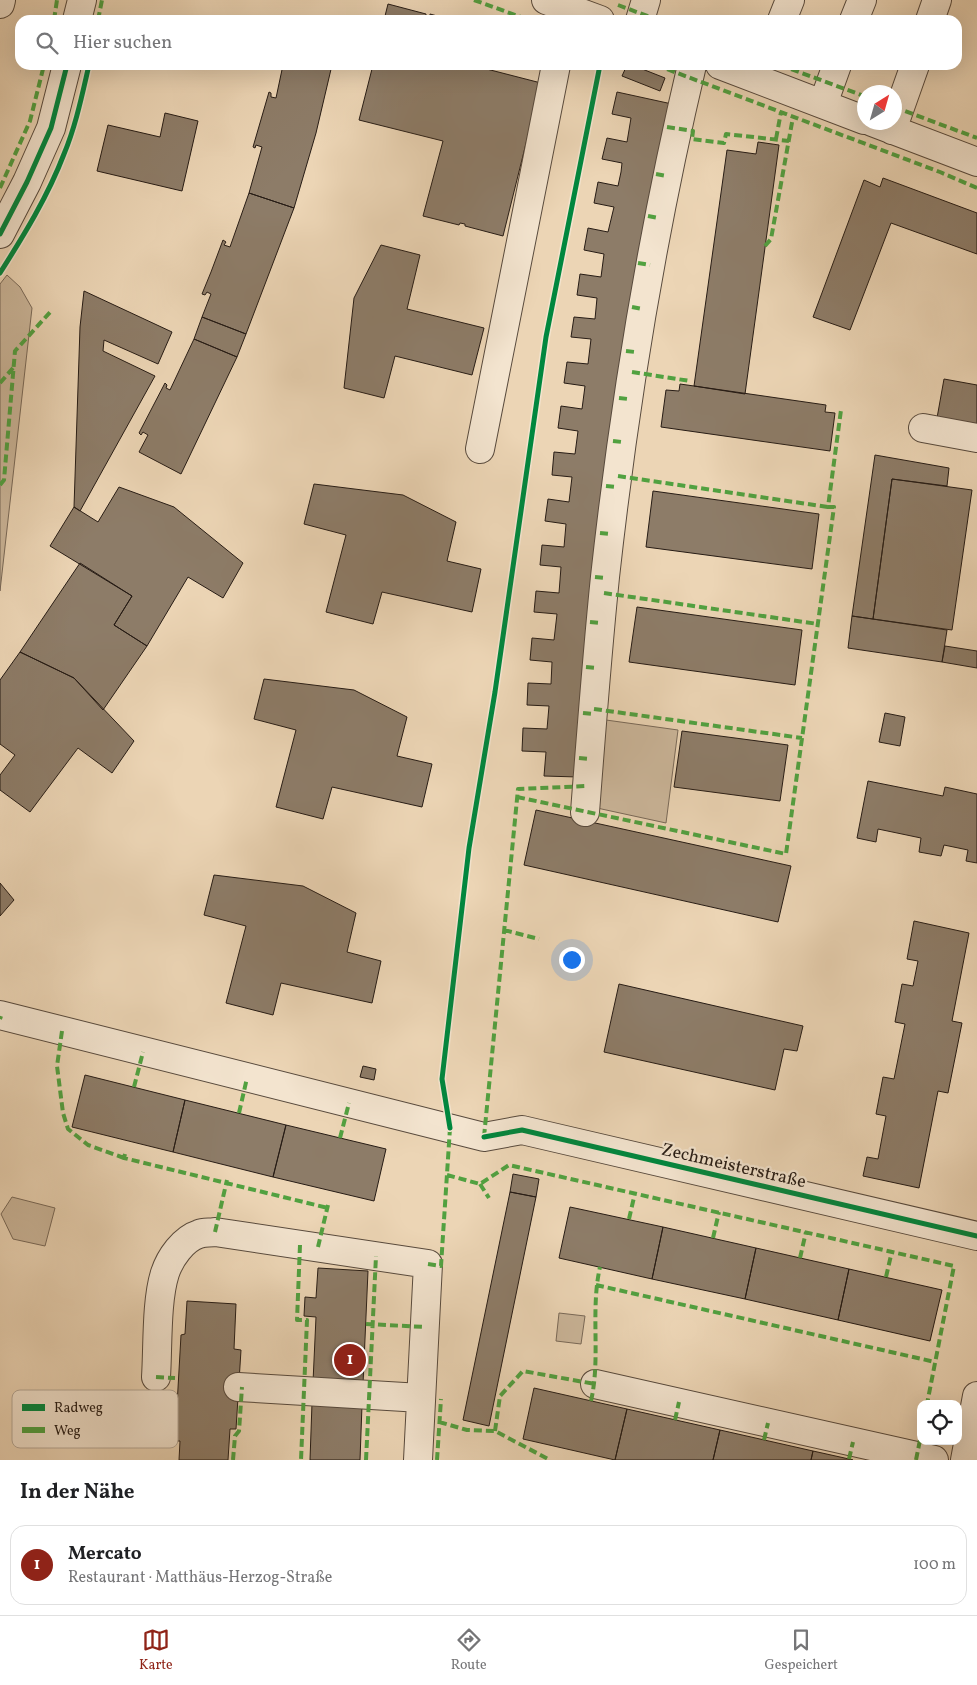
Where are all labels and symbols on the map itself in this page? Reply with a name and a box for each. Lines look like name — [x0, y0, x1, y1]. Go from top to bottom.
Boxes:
north arrow — [857, 85, 902, 130]
your location — [559, 947, 585, 973]
street label: Zechmeisterstraße — [659, 1138, 809, 1195]
pin: 1 — [334, 1341, 366, 1379]
legend — [12, 1390, 178, 1448]
text: Radweg — [54, 1399, 103, 1418]
text: Weg — [54, 1422, 81, 1441]

